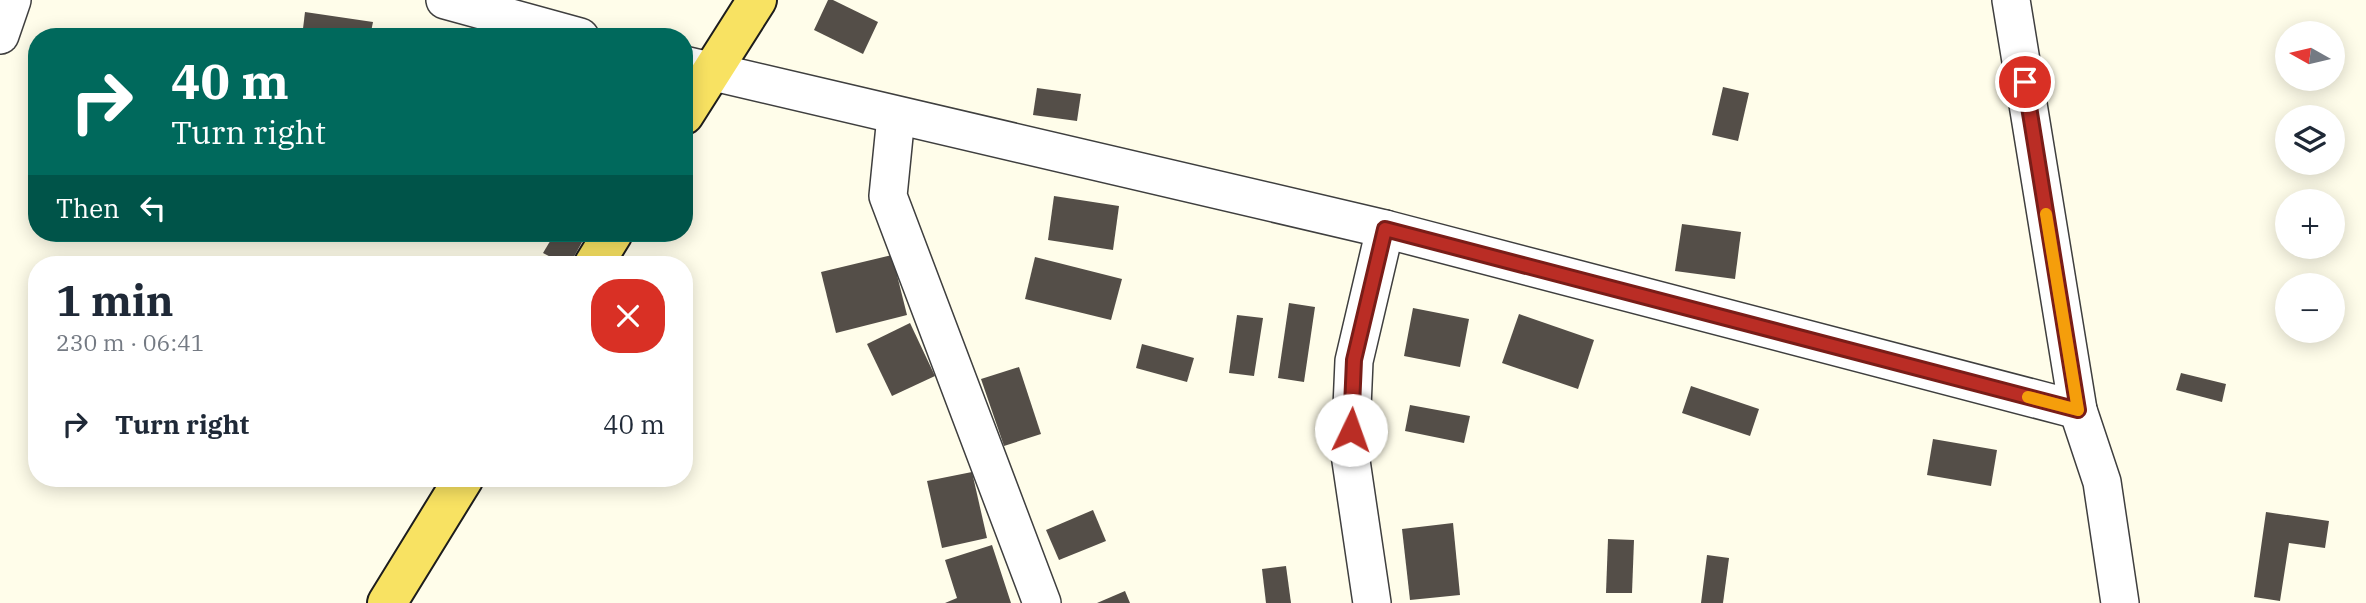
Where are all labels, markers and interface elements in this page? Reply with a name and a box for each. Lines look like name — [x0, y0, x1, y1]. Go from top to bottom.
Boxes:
north arrow — [2275, 21, 2345, 91]
map controls — [2275, 21, 2345, 343]
text: 40 m — [171, 49, 289, 112]
pin — [1995, 52, 2055, 112]
icon: right — [56, 56, 147, 147]
icon: arrive — [2006, 63, 2044, 101]
button: layers — [2275, 105, 2345, 175]
text: Turn right — [171, 111, 326, 153]
icon: left — [134, 189, 172, 227]
button: + — [2275, 189, 2345, 259]
text: Then — [56, 191, 120, 225]
text: 1 min — [56, 273, 174, 328]
button: − — [2275, 273, 2345, 343]
button: close — [591, 279, 665, 353]
text: 230 m · 06:41 — [56, 327, 205, 357]
position arrow — [1314, 393, 1388, 467]
icon: right — [56, 405, 94, 443]
text: Turn right — [115, 407, 249, 441]
text: 40 m — [603, 407, 665, 441]

